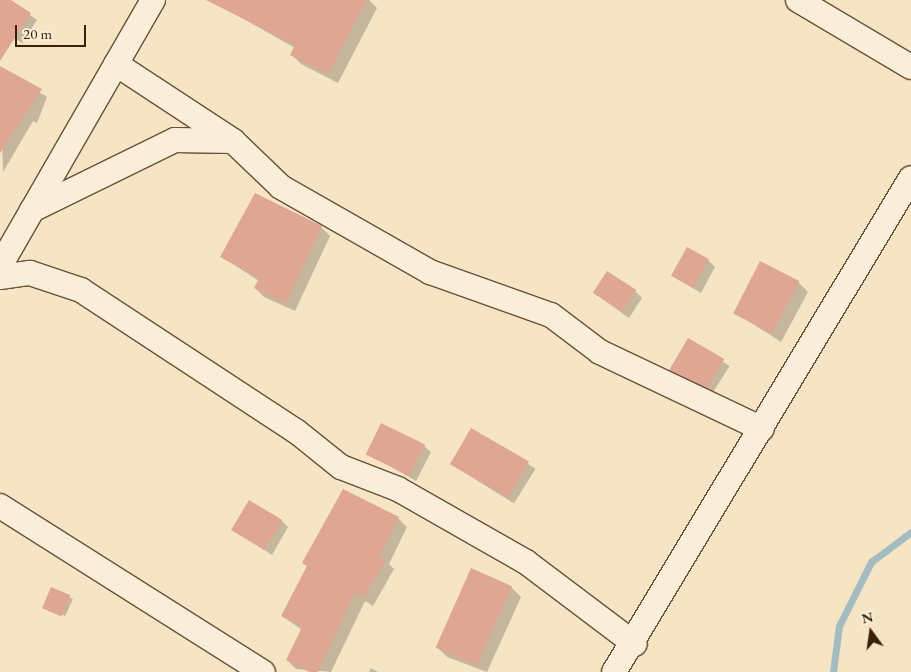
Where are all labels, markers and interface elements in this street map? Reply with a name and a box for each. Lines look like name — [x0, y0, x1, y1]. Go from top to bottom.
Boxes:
scale bar — [18, 15, 89, 47]
text: 20 m — [23, 24, 52, 43]
north arrow — [846, 607, 896, 657]
text: N — [860, 607, 875, 628]

